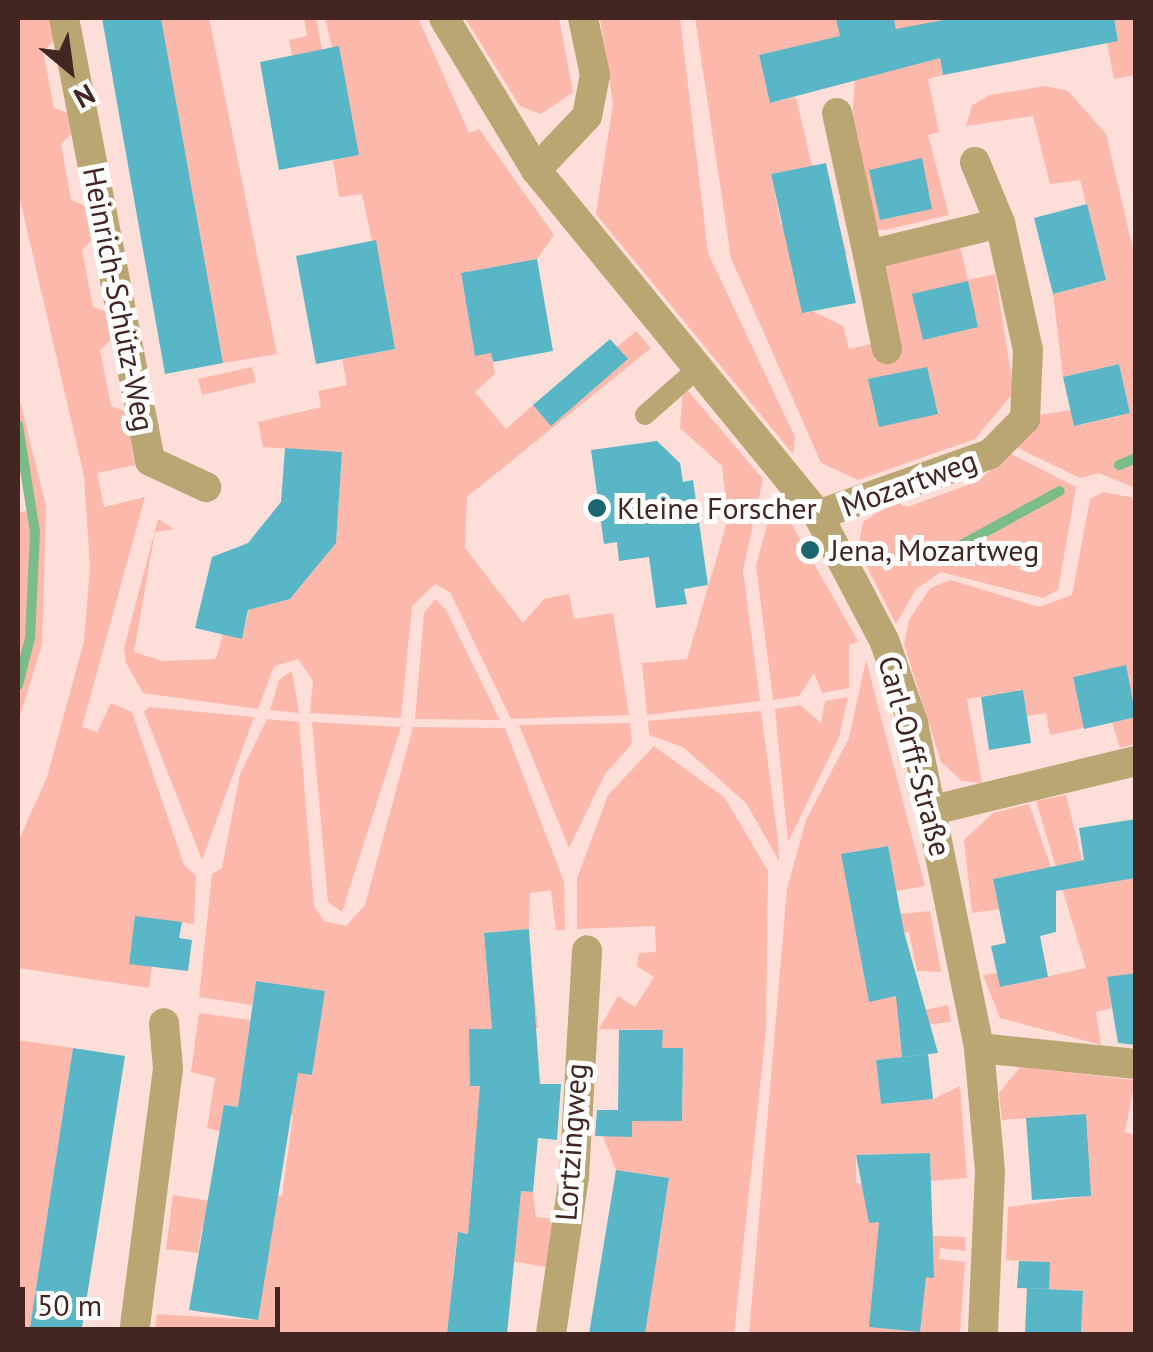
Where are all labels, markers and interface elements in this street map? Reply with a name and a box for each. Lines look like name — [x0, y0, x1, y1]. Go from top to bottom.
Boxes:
north arrow — [20, 20, 120, 120]
text: N — [68, 76, 102, 117]
street label: Heinrich-Schütz-Weg — [76, 164, 162, 434]
street label: Mozartweg — [836, 442, 982, 524]
place label: Kleine Forscher — [617, 490, 817, 526]
marker: Kleine Forscher — [586, 497, 608, 519]
place label: Jena, Mozartweg — [830, 532, 1042, 568]
marker: Jena, Mozartweg — [799, 539, 821, 561]
street label: Carl-Orff-Straße — [871, 652, 959, 860]
street label: Lortzingweg — [548, 1062, 594, 1222]
scale bar — [25, 1267, 285, 1329]
text: 50 m — [37, 1285, 102, 1324]

